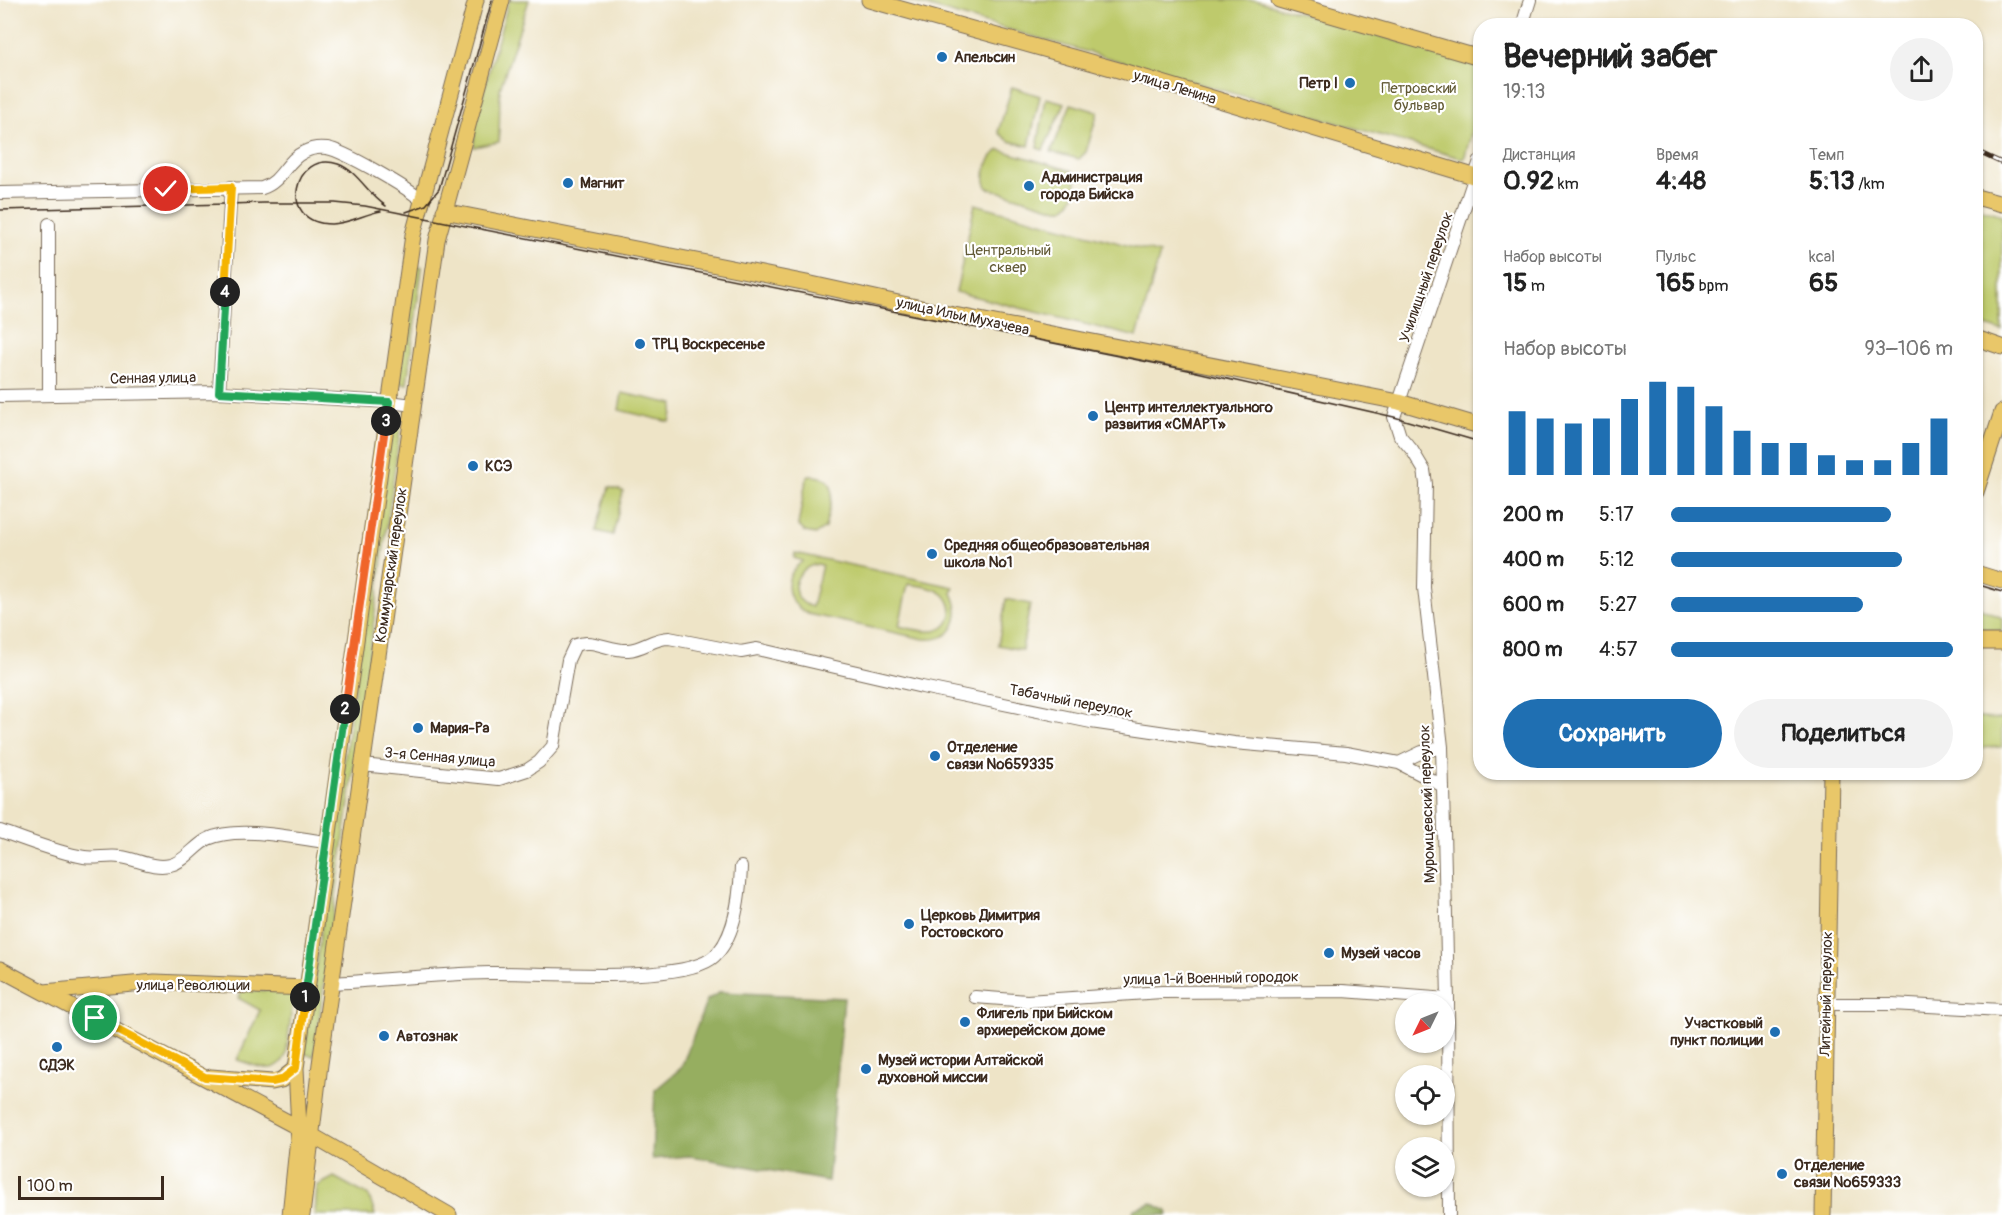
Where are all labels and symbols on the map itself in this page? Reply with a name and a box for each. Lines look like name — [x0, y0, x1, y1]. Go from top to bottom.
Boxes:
place label: Апельсин — [954, 48, 1016, 67]
marker: Апельсин — [935, 50, 949, 64]
street label: улица Ленина — [1130, 66, 1219, 109]
place label: Петр I — [1300, 74, 1338, 93]
marker: Петр I — [1343, 76, 1357, 90]
park label: Петровский бульвар — [1381, 79, 1457, 115]
pin — [140, 163, 191, 214]
place label: Администрация города Бийска — [1040, 168, 1142, 204]
place label: Магнит — [580, 174, 625, 193]
marker: Магнит — [561, 176, 575, 190]
marker: Администрация города Бийска — [1022, 179, 1036, 193]
street label: Училищный переулок — [1395, 209, 1458, 345]
park label: Центральный сквер — [965, 241, 1051, 277]
pin: 4 — [210, 277, 240, 307]
street label: улица Ильи Мухачева — [894, 293, 1031, 340]
place label: ТРЦ Воскресенье — [651, 335, 765, 354]
marker: ТРЦ Воскресенье — [633, 337, 647, 351]
street label: Сенная улица — [110, 368, 196, 389]
place label: Центр интеллектуального развития «СМАРТ» — [1105, 398, 1273, 434]
pin: 3 — [371, 406, 401, 436]
marker: Центр интеллектуального развития «СМАРТ» — [1086, 409, 1100, 423]
place label: КСЭ — [485, 457, 512, 476]
marker: КСЭ — [466, 459, 480, 473]
street label: Коммунарский переулок — [371, 486, 412, 644]
place label: Средняя общеобразовательная школа №1 — [944, 536, 1149, 572]
marker: Средняя общеобразовательная школа №1 — [925, 547, 939, 561]
street label: Табачный переулок — [1008, 680, 1134, 723]
pin: 2 — [330, 694, 360, 724]
place label: Мария-Ра — [430, 719, 489, 738]
marker: Мария-Ра — [411, 721, 425, 735]
street label: Муромцевский переулок — [1415, 724, 1440, 884]
place label: Отделение связи №659335 — [946, 738, 1054, 774]
street label: 3-я Сенная улица — [384, 743, 496, 772]
marker: Отделение связи №659335 — [928, 749, 942, 763]
place label: Церковь Димитрия Ростовского — [921, 906, 1040, 942]
marker: Церковь Димитрия Ростовского — [902, 917, 916, 931]
street label: Литейный переулок — [1816, 931, 1837, 1058]
place label: Музей часов — [1341, 944, 1421, 963]
marker: Музей часов — [1322, 946, 1336, 960]
street label: улица 1-й Военный городок — [1122, 967, 1299, 990]
street label: улица Революции — [135, 976, 250, 995]
pin: 1 — [290, 982, 320, 1012]
pin — [69, 992, 120, 1043]
north arrow — [1395, 993, 1455, 1053]
place label: Флигель при Бийском архиерейском доме — [976, 1004, 1113, 1040]
place label: Участковый пункт полиции — [1670, 1014, 1763, 1050]
marker: Флигель при Бийском архиерейском доме — [958, 1015, 972, 1029]
marker: Участковый пункт полиции — [1768, 1025, 1782, 1039]
place label: Автознак — [396, 1027, 458, 1046]
marker: Автознак — [377, 1029, 391, 1043]
marker: СДЭК — [50, 1040, 64, 1054]
place label: Музей истории Алтайской духовной миссии — [877, 1051, 1043, 1087]
place label: СДЭК — [39, 1056, 75, 1075]
marker: Музей истории Алтайской духовной миссии — [859, 1062, 873, 1076]
place label: Отделение связи №659333 — [1793, 1156, 1901, 1192]
marker: Отделение связи №659333 — [1775, 1167, 1789, 1181]
scale bar — [18, 1173, 164, 1200]

